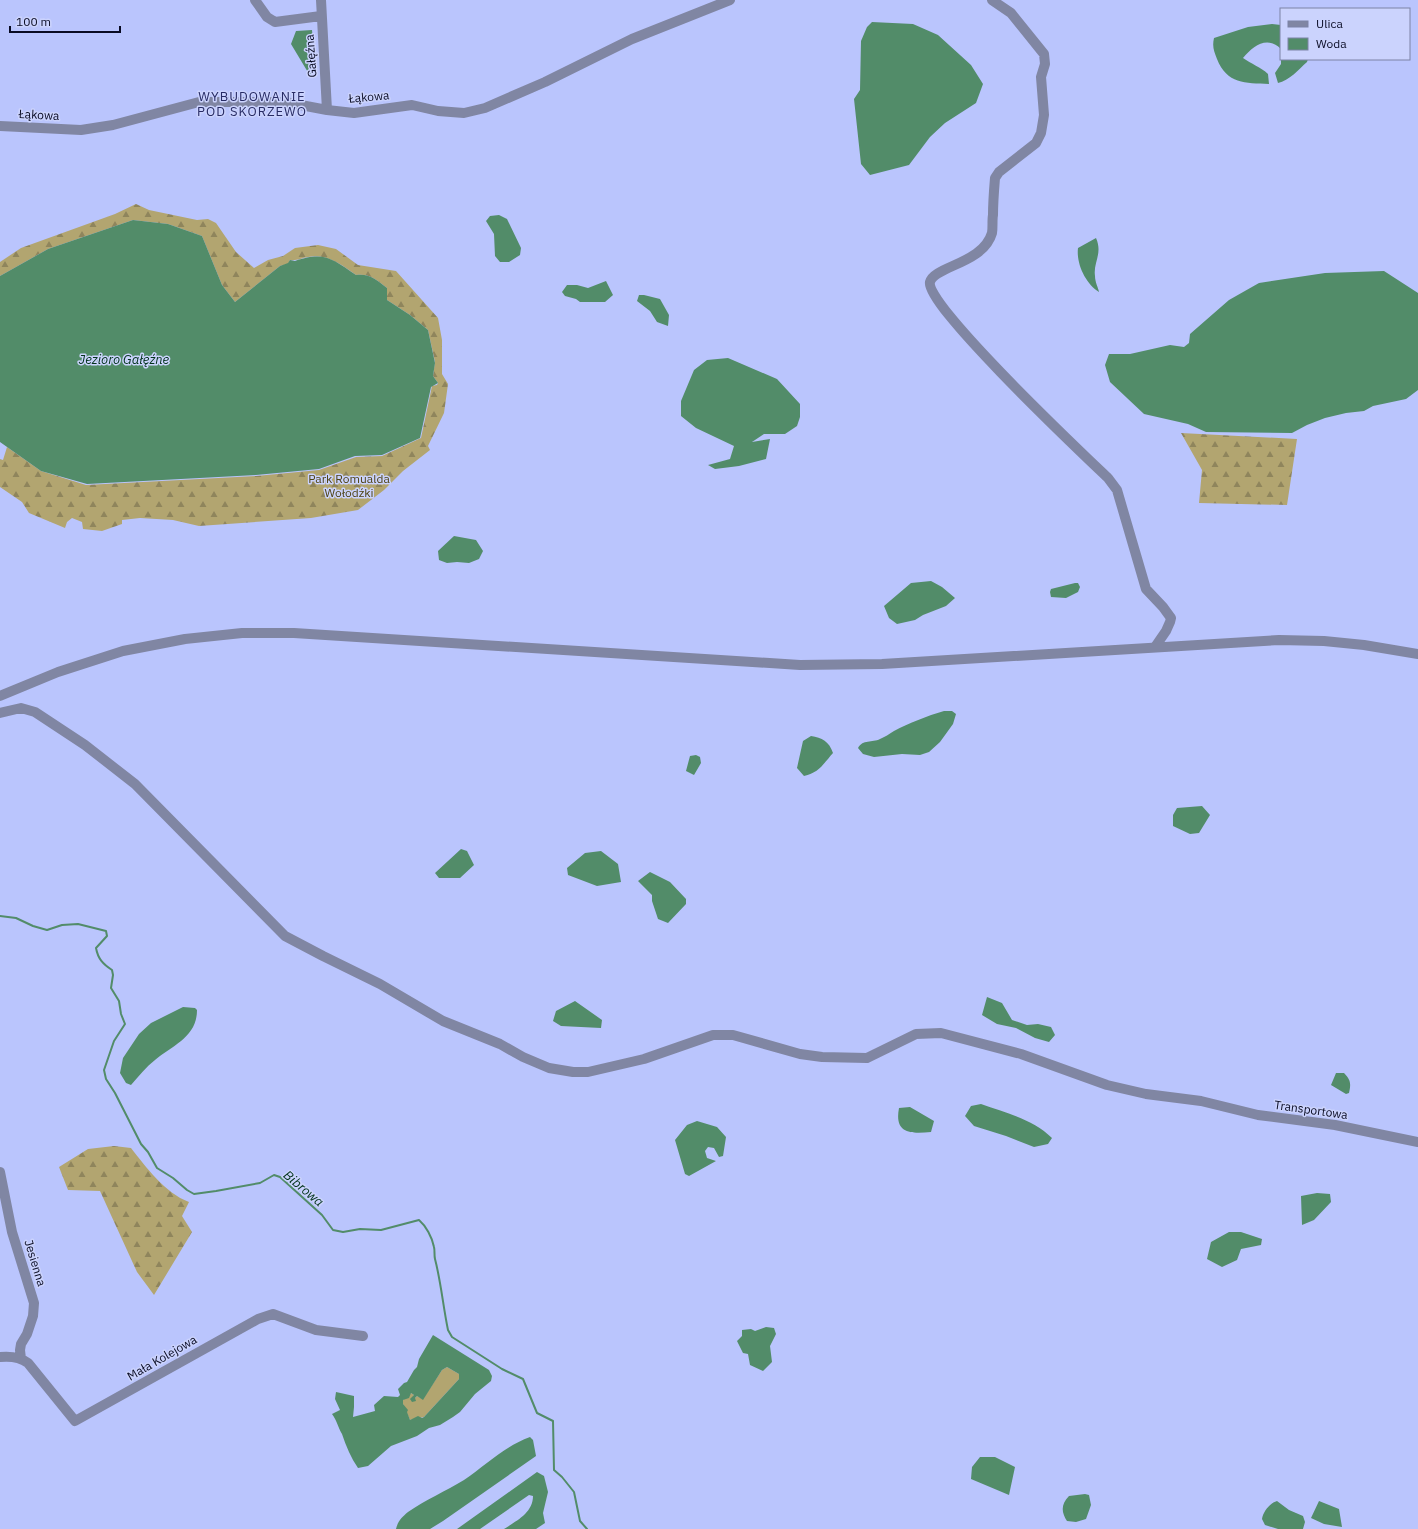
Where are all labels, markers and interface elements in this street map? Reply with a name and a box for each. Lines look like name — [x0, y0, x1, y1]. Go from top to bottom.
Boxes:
scale bar — [10, 8, 120, 34]
legend — [1280, 8, 1410, 60]
text: 100 m — [16, 14, 51, 29]
text: Ulica — [1316, 16, 1343, 31]
street label: Gałęźna — [301, 33, 319, 78]
text: Woda — [1316, 36, 1347, 51]
street label: Łąkowa — [347, 87, 391, 106]
district label: WYBUDOWANIE POD SKORZEWO — [197, 88, 307, 120]
street label: Łąkowa — [17, 106, 60, 123]
water label: Jezioro Gałęźne — [79, 351, 170, 368]
park label: Park Romualda Wołodźki — [308, 471, 390, 500]
street label: Transportowa — [1273, 1097, 1349, 1122]
water label: Bibrowa — [280, 1167, 327, 1210]
street label: Jesienna — [21, 1238, 50, 1289]
street label: Mała Kolejowa — [124, 1331, 200, 1384]

